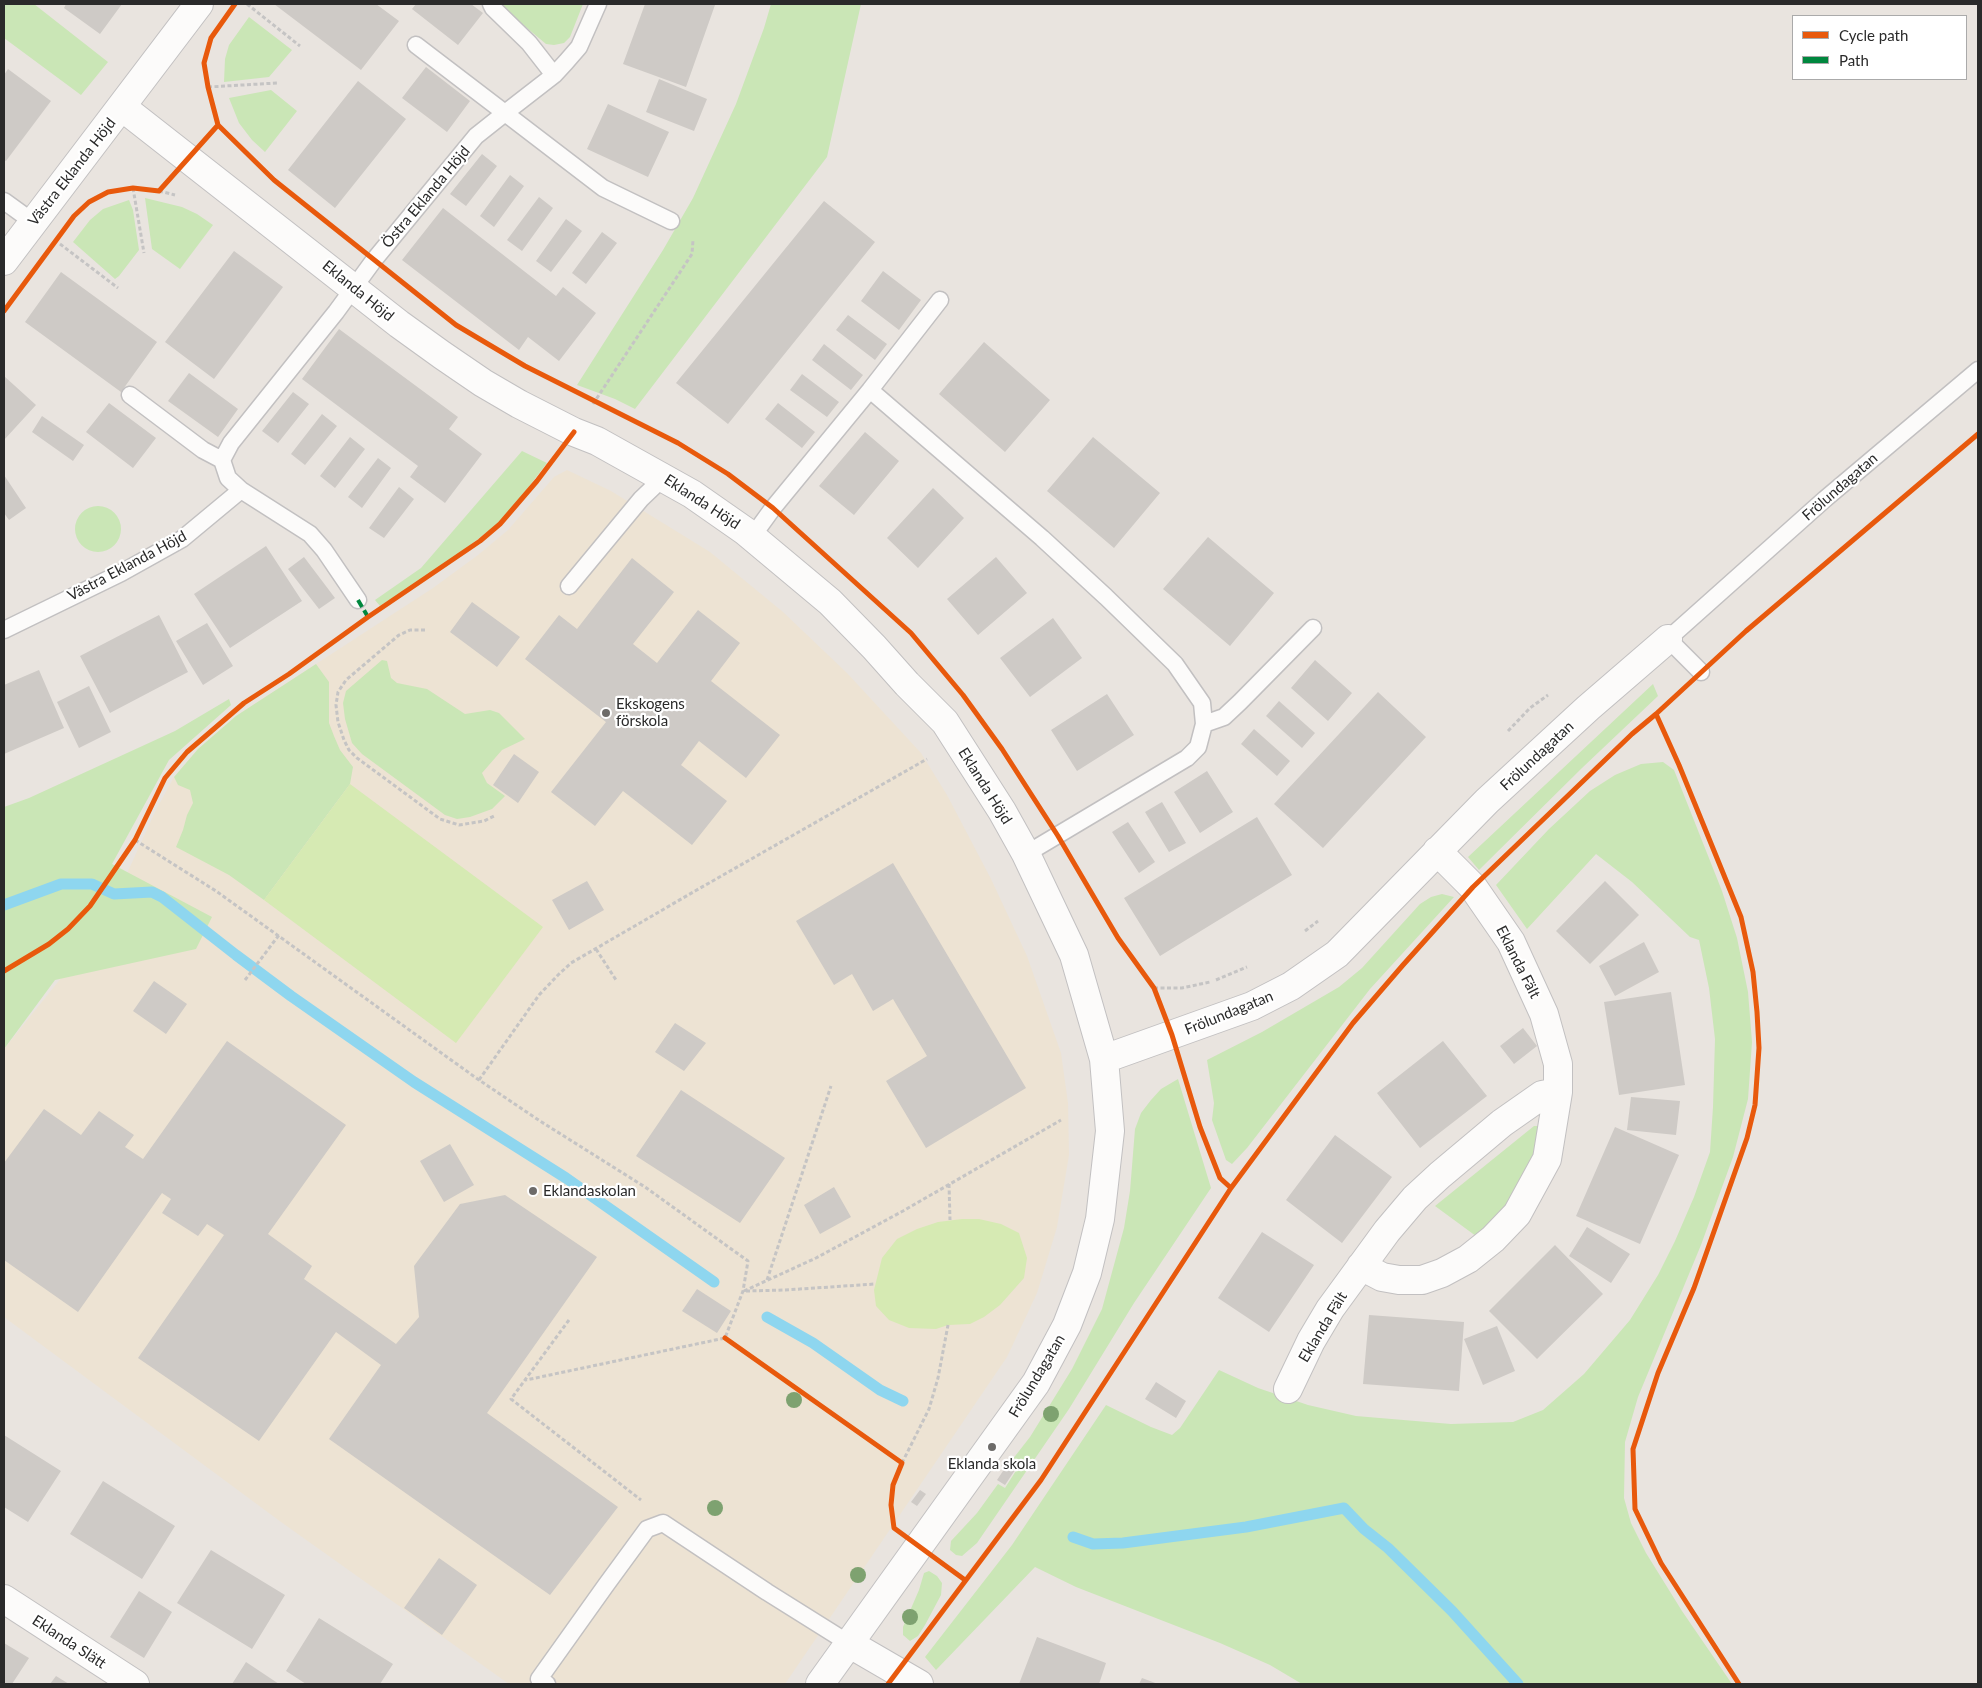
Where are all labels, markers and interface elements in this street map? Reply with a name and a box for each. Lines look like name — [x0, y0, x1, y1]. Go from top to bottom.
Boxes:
legend — [1792, 15, 1967, 80]
text: Cycle path — [1839, 26, 1908, 44]
text: Path — [1839, 51, 1869, 69]
street label: Västra Eklanda Höjd — [24, 114, 120, 230]
street label: Östra Eklanda Höjd — [378, 142, 474, 252]
street label: Eklanda Höjd — [319, 257, 397, 325]
street label: Frölundagatan — [1799, 449, 1881, 525]
street label: Eklanda Höjd — [661, 471, 743, 533]
street label: Västra Eklanda Höjd — [64, 527, 190, 605]
place label: Ekskogens förskola — [616, 695, 685, 730]
marker: Ekskogens förskola — [600, 707, 612, 719]
street label: Frölundagatan — [1496, 717, 1578, 795]
street label: Eklanda Höjd — [954, 744, 1016, 828]
street label: Eklanda Fält — [1492, 923, 1544, 1001]
street label: Frölundagatan — [1182, 987, 1276, 1039]
place label: Eklandaskolan — [543, 1182, 636, 1200]
marker: Eklandaskolan — [527, 1185, 539, 1197]
street label: Eklanda Fält — [1295, 1288, 1351, 1366]
street label: Frölundagatan — [1005, 1331, 1069, 1421]
marker: Eklanda skola — [986, 1441, 998, 1453]
place label: Eklanda skola — [948, 1455, 1036, 1473]
street label: Eklanda Slätt — [29, 1611, 109, 1673]

